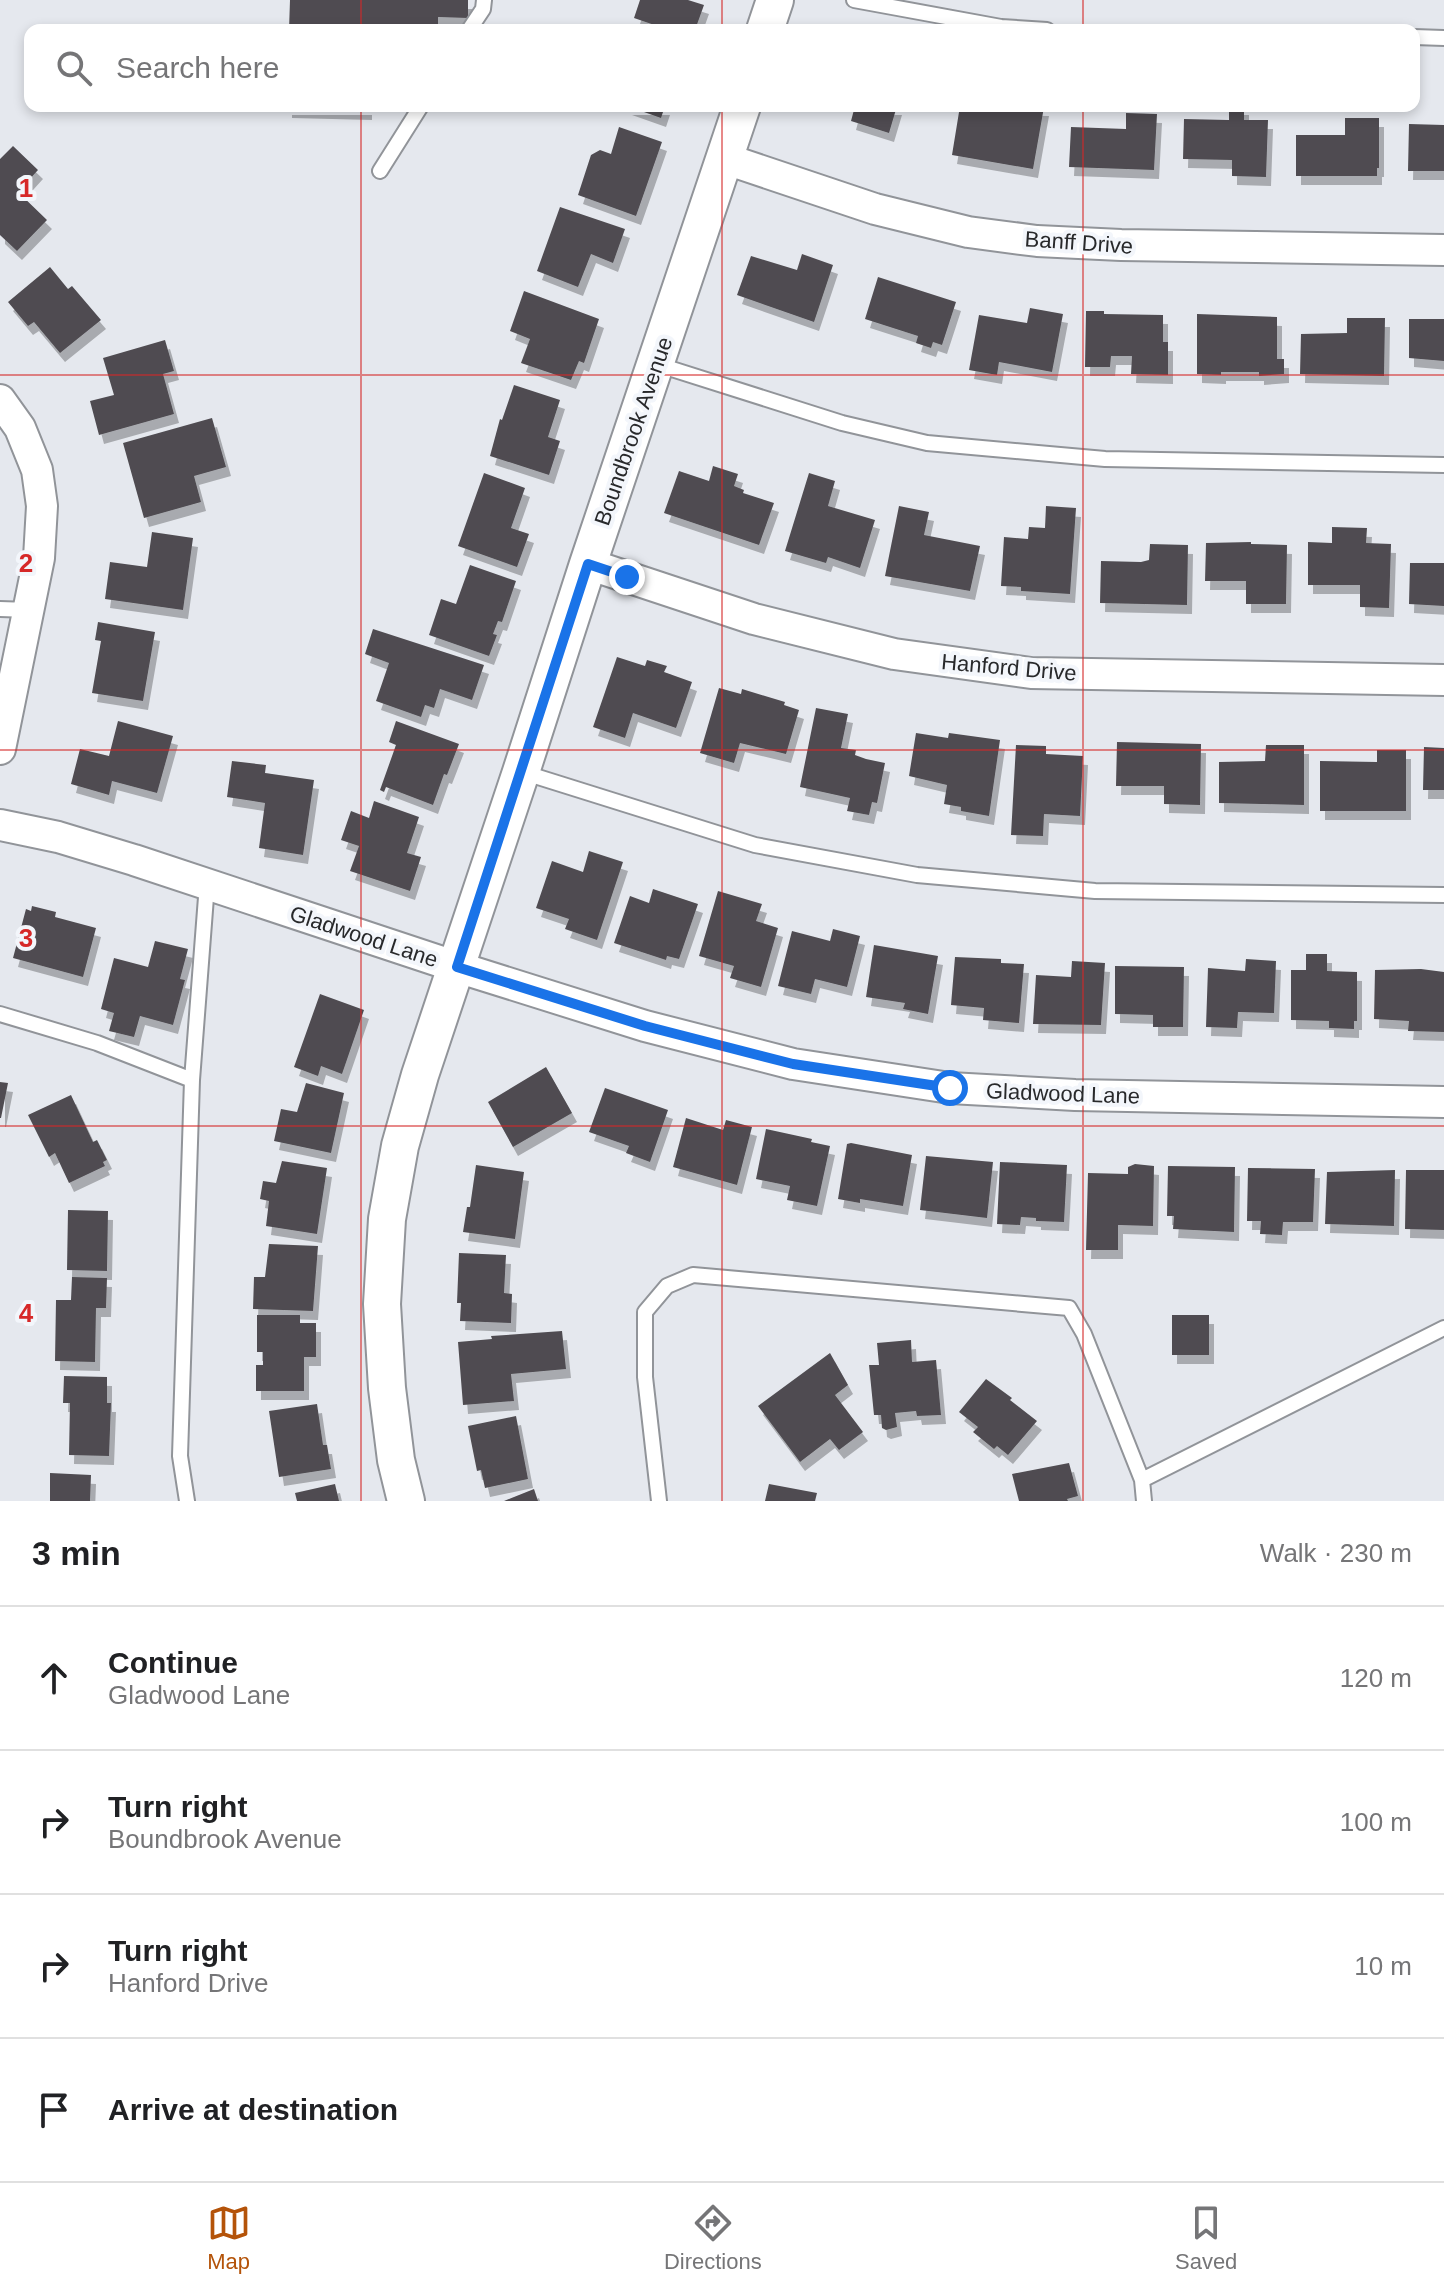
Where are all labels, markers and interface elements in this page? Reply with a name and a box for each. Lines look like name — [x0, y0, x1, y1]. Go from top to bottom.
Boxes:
search box — [24, 24, 1420, 112]
icon: search — [52, 46, 96, 90]
text: Search here — [116, 51, 279, 84]
text: 1 — [19, 173, 33, 203]
street label: Banff Drive — [1024, 226, 1134, 259]
street label: Boundbrook Avenue — [589, 334, 677, 529]
text: 2 — [19, 548, 33, 578]
route end — [609, 559, 645, 595]
street label: Hanford Drive — [940, 649, 1078, 686]
street label: Gladwood Lane — [287, 901, 441, 972]
text: 3 — [19, 923, 33, 953]
route start — [932, 1070, 968, 1106]
street label: Gladwood Lane — [986, 1078, 1140, 1109]
text: 4 — [19, 1298, 34, 1328]
text: 3 min — [32, 1534, 121, 1572]
text: Walk · 230 m — [1260, 1538, 1412, 1568]
text: Continue — [108, 1646, 238, 1679]
icon: ahead — [32, 1656, 76, 1700]
text: 120 m — [1340, 1663, 1412, 1693]
text: Gladwood Lane — [108, 1680, 290, 1710]
text: Turn right — [108, 1790, 247, 1823]
icon: right — [32, 1800, 76, 1844]
text: 100 m — [1340, 1807, 1412, 1837]
text: Boundbrook Avenue — [108, 1824, 342, 1854]
text: Turn right — [108, 1934, 247, 1967]
icon: right — [32, 1944, 76, 1988]
text: 10 m — [1354, 1951, 1412, 1981]
text: Hanford Drive — [108, 1968, 268, 1998]
icon: arrive — [32, 2088, 76, 2132]
text: Arrive at destination — [108, 2093, 398, 2126]
tab: Map — [207, 2201, 251, 2275]
tab: Directions — [664, 2201, 762, 2275]
tab: Saved — [1175, 2201, 1237, 2275]

